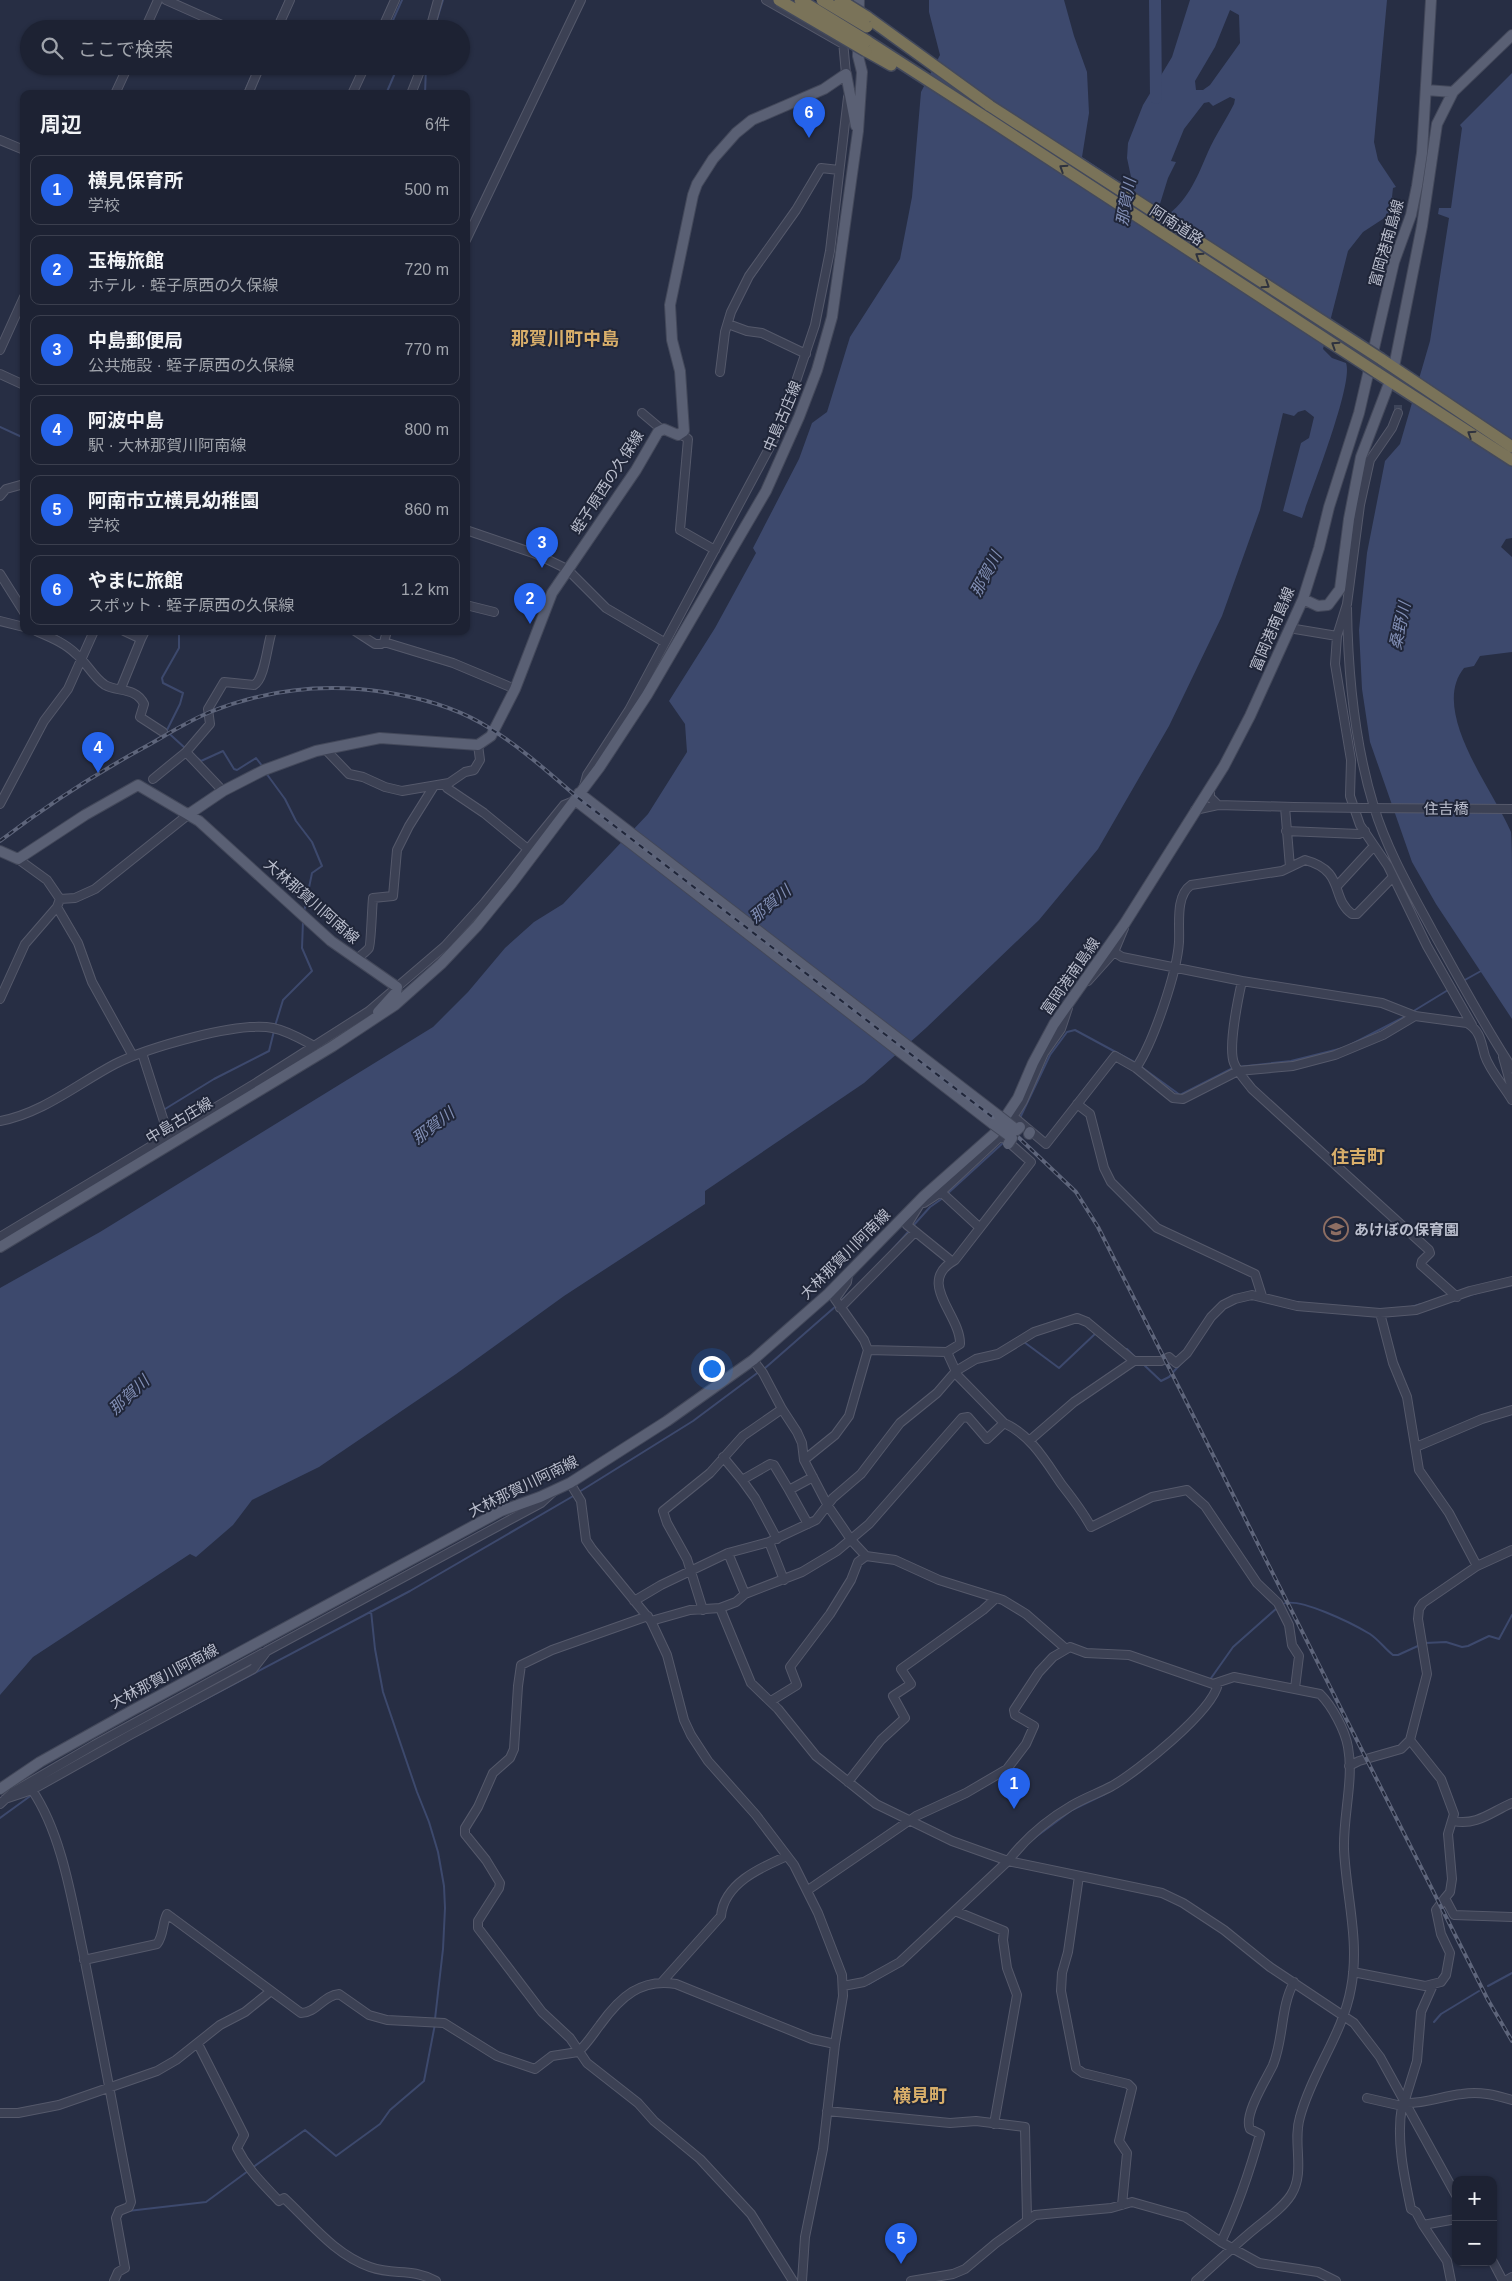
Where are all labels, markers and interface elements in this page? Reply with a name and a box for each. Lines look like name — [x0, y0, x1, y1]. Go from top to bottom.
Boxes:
search box — [20, 20, 470, 75]
icon: search — [38, 34, 66, 62]
text: ここで検索 — [78, 39, 173, 60]
pin: 6 — [793, 97, 825, 138]
text: 周辺 — [40, 113, 82, 136]
text: 6件 — [425, 116, 450, 133]
one-way arrow — [1059, 164, 1068, 174]
text: 横見保育所 — [88, 170, 183, 191]
water label: 那賀川 — [1113, 175, 1139, 227]
text: 1 — [53, 181, 61, 198]
text: 500 m — [405, 181, 449, 198]
text: 学校 — [88, 197, 120, 214]
street label: 富岡港南島線 — [1365, 197, 1407, 289]
street label: 阿南道路 — [1147, 202, 1207, 248]
text: 玉梅旅館 — [88, 250, 164, 271]
one-way arrow — [1195, 253, 1204, 263]
text: 2 — [53, 261, 61, 278]
text: 720 m — [405, 261, 449, 278]
text: ホテル · 蛭子原西の久保線 — [88, 277, 278, 294]
one-way arrow — [1260, 279, 1270, 288]
district label: 那賀川町中島 — [511, 329, 619, 349]
text: 中島郵便局 — [88, 330, 183, 351]
text: 3 — [53, 341, 61, 358]
text: 770 m — [405, 341, 449, 358]
one-way arrow — [1331, 342, 1341, 351]
text: 公共施設 · 蛭子原西の久保線 — [88, 357, 294, 374]
street label: 中島古庄線 — [760, 378, 804, 454]
text: 阿波中島 — [88, 410, 164, 431]
text: 4 — [53, 421, 61, 438]
text: 800 m — [405, 421, 449, 438]
street label: 蛭子原西の久保線 — [567, 427, 647, 537]
one-way arrow — [1467, 430, 1476, 440]
text: 駅 · 大林那賀川阿南線 — [88, 437, 246, 454]
text: 阿南市立横見幼稚園 — [88, 490, 259, 511]
text: 5 — [53, 501, 61, 518]
text: 860 m — [405, 501, 449, 518]
text: 学校 — [88, 517, 120, 534]
pin: 3 — [526, 527, 558, 568]
water label: 那賀川 — [967, 547, 1006, 599]
text: やまに旅館 — [88, 570, 183, 591]
text: 6 — [53, 581, 61, 598]
text: 1.2 km — [401, 581, 449, 598]
pin: 2 — [514, 583, 546, 624]
street label: 富岡港南島線 — [1247, 584, 1297, 674]
text: スポット · 蛭子原西の久保線 — [88, 597, 294, 614]
water label: 桑野川 — [1387, 599, 1414, 651]
pin: 4 — [82, 732, 114, 773]
street label: 住吉橋 — [1423, 800, 1469, 817]
street label: 大林那賀川阿南線 — [261, 855, 363, 947]
water label: 那賀川 — [746, 881, 795, 926]
street label: 富岡港南島線 — [1037, 934, 1103, 1018]
street label: 中島古庄線 — [142, 1093, 216, 1147]
water label: 那賀川 — [409, 1103, 459, 1147]
district label: 住吉町 — [1331, 1147, 1385, 1167]
street label: 大林那賀川阿南線 — [797, 1206, 893, 1302]
school or university icon: あけぼの保育園 — [1323, 1216, 1349, 1242]
place label: あけぼの保育園 — [1354, 1221, 1459, 1238]
your location — [699, 1356, 725, 1382]
water label: 那賀川 — [106, 1371, 154, 1418]
street label: 大林那賀川阿南線 — [465, 1452, 581, 1520]
street label: 大林那賀川阿南線 — [107, 1640, 221, 1712]
pin: 1 — [998, 1768, 1030, 1809]
district label: 横見町 — [893, 2086, 947, 2106]
map controls — [1452, 2176, 1497, 2266]
button: + — [1452, 2176, 1497, 2221]
button: − — [1452, 2221, 1497, 2266]
pin: 5 — [885, 2223, 917, 2264]

